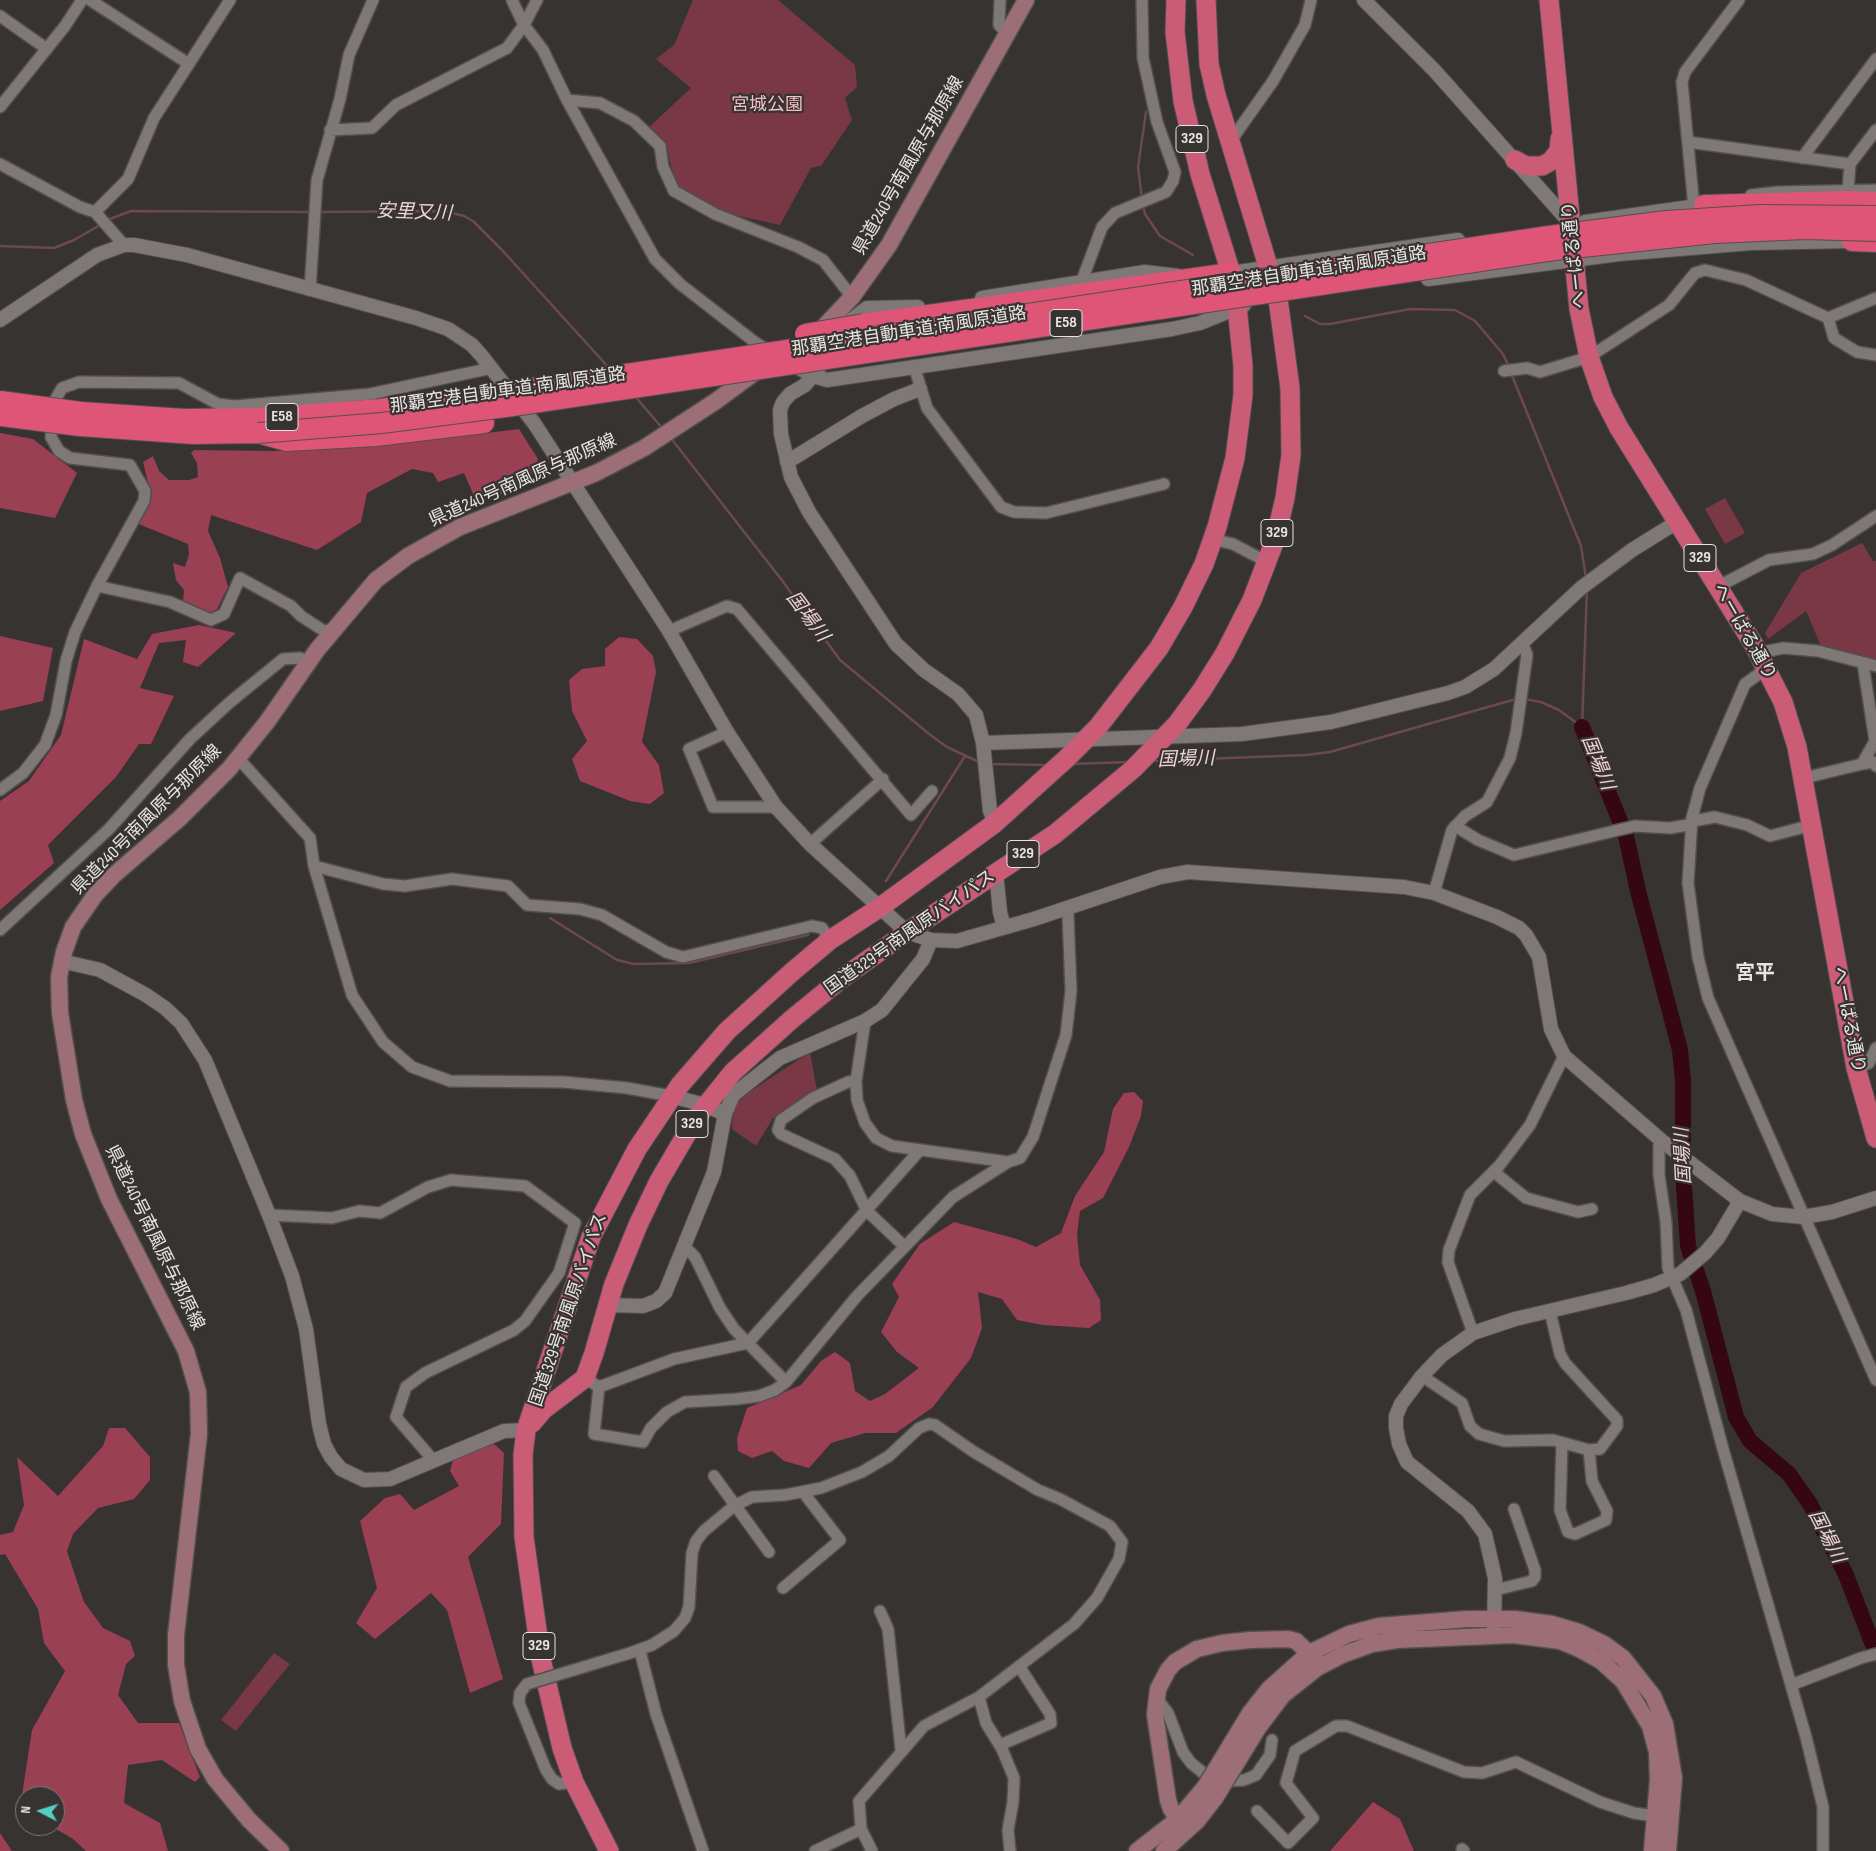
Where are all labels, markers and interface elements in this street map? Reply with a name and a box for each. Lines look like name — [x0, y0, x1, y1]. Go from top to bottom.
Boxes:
street label: 県道240号南風原与那原線 — [849, 73, 969, 259]
park label: 宮城公園 — [731, 94, 803, 116]
road number: 329 — [1176, 126, 1208, 152]
water label: 安里又川 — [376, 200, 452, 226]
street label: へーばる通り — [1559, 200, 1591, 310]
street label: 那覇空港自動車道;南風原道路 — [1190, 243, 1428, 301]
street label: 那覇空港自動車道;南風原道路 — [790, 303, 1028, 361]
road number: E58 — [1050, 309, 1082, 336]
street label: 那覇空港自動車道;南風原道路 — [389, 364, 627, 418]
road number: E58 — [266, 404, 298, 431]
street label: 県道240号南風原与那原線 — [426, 430, 620, 532]
road number: 329 — [1261, 520, 1293, 546]
road number: 329 — [1684, 544, 1716, 572]
street label: へーばる通り — [1708, 580, 1780, 684]
water label: 国場川 — [781, 587, 833, 647]
water label: 国場川 — [1576, 732, 1618, 794]
street label: 県道240号南風原与那原線 — [68, 741, 226, 899]
water label: 国場川 — [1157, 748, 1215, 772]
road number: 329 — [1007, 841, 1039, 868]
street label: 国道329号南風原バイパス — [821, 866, 999, 1000]
district label: 宮平 — [1735, 962, 1775, 986]
street label: へーばる通り — [1827, 965, 1869, 1075]
road number: 329 — [676, 1110, 708, 1138]
water label: 国場川 — [1671, 1127, 1697, 1185]
street label: 県道240号南風原与那原線 — [100, 1142, 208, 1334]
street label: 国道329号南風原バイパス — [526, 1211, 612, 1409]
water label: 国場川 — [1803, 1506, 1849, 1568]
road number: 329 — [523, 1632, 555, 1660]
north arrow — [15, 1786, 65, 1836]
text: N — [17, 1805, 34, 1814]

